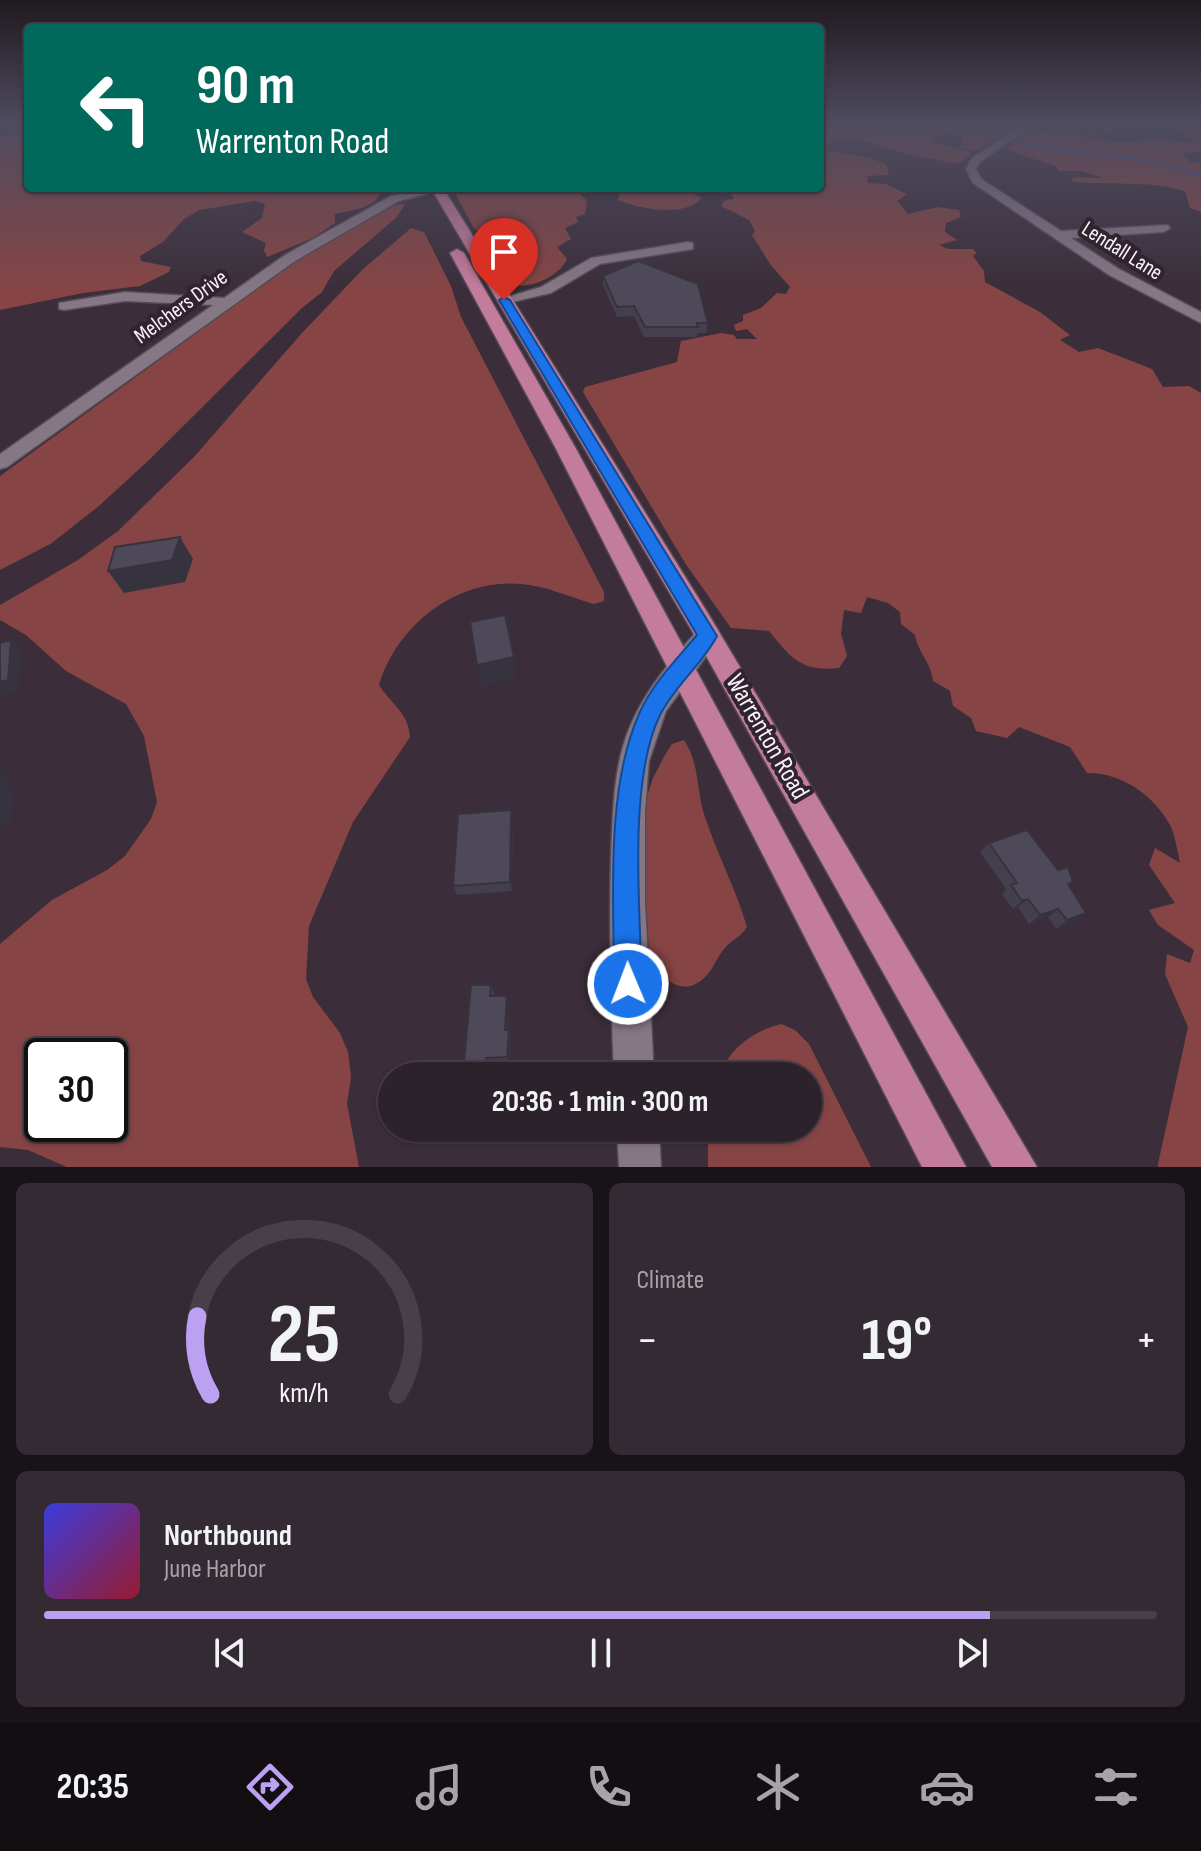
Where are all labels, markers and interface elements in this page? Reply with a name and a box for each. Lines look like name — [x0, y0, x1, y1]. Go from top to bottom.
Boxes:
text: 90 m — [196, 53, 295, 120]
icon: left — [64, 56, 168, 160]
text: Warrenton Road — [196, 121, 389, 164]
street label: Lendall Lane — [1077, 216, 1167, 286]
pin — [470, 218, 538, 300]
icon: arrive — [482, 230, 526, 274]
street label: Melchers Drive — [129, 264, 233, 350]
street label: Warrenton Road — [719, 669, 815, 805]
position arrow — [586, 942, 670, 1026]
speed limit sign: 30 — [24, 1038, 128, 1142]
text: 20:36 · 1 min · 300 m — [492, 1084, 708, 1120]
text: Climate — [637, 1265, 704, 1296]
text: 25 — [268, 1286, 341, 1386]
text: 19° — [861, 1305, 932, 1377]
text: − — [637, 1314, 658, 1367]
text: + — [1135, 1314, 1157, 1367]
text: km/h — [280, 1376, 329, 1411]
text: Northbound — [164, 1518, 292, 1554]
text: June Harbor — [164, 1554, 266, 1585]
icon: previous — [208, 1631, 252, 1675]
icon: pause — [579, 1631, 623, 1675]
icon: next — [950, 1631, 994, 1675]
icon: directions — [242, 1759, 298, 1815]
icon: music — [411, 1759, 467, 1815]
icon: phone — [581, 1759, 637, 1815]
icon: climate — [750, 1759, 806, 1815]
icon: car — [919, 1759, 975, 1815]
icon: filters — [1088, 1759, 1144, 1815]
text: 20:35 — [57, 1766, 129, 1809]

